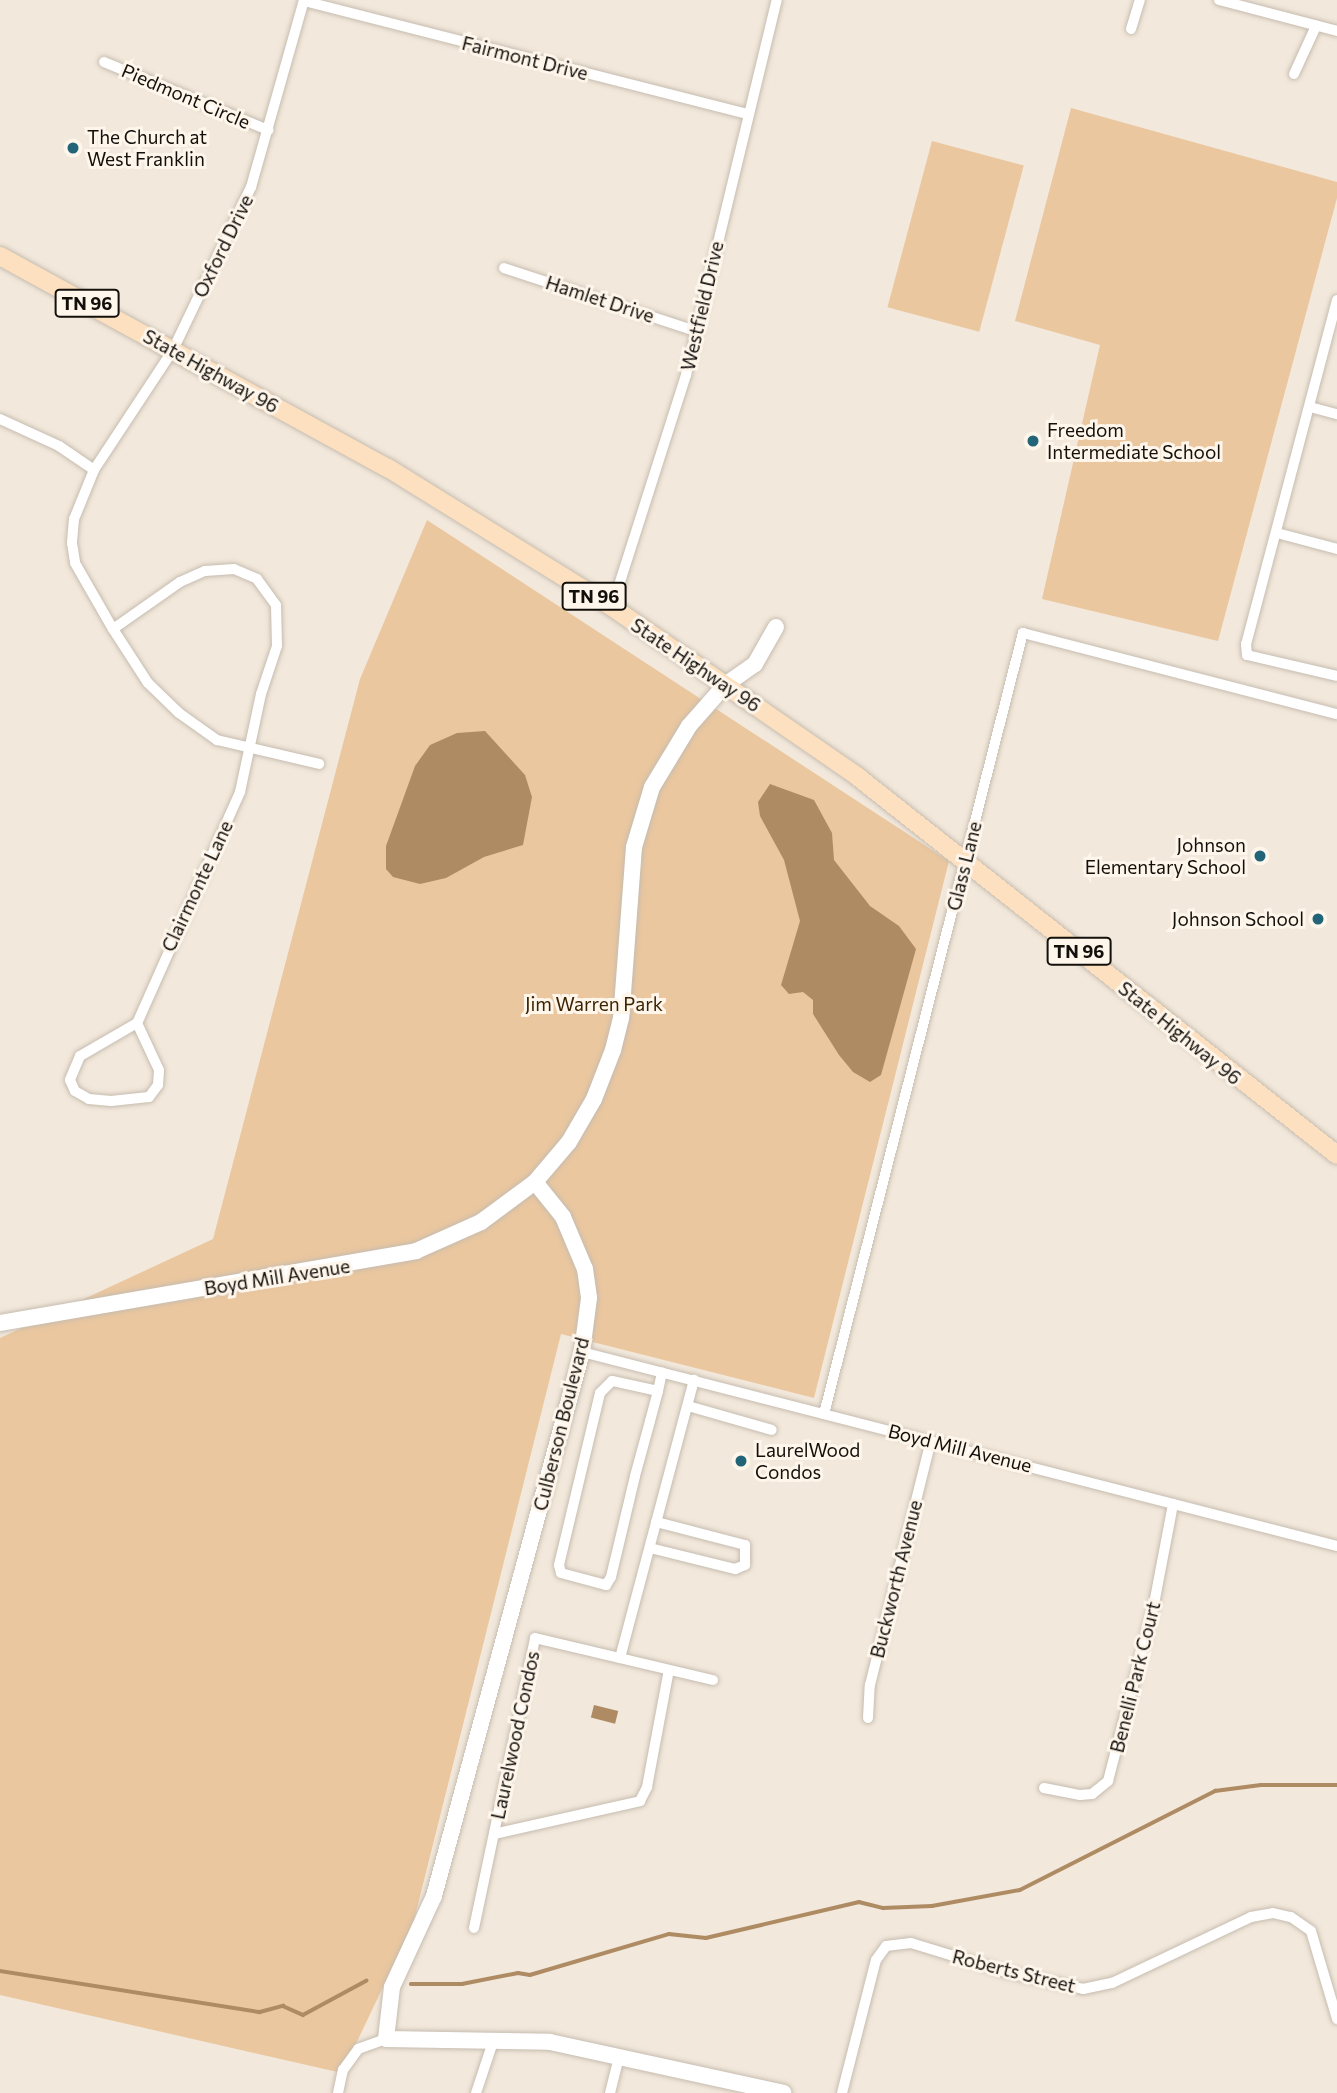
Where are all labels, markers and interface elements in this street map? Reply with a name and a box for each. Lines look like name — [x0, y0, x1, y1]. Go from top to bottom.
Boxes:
street label: Fairmont Drive — [460, 31, 590, 85]
street label: Piedmont Circle — [118, 59, 254, 133]
place label: The Church at West Franklin — [87, 126, 207, 170]
marker: The Church at West Franklin — [65, 140, 81, 156]
street label: Oxford Drive — [188, 191, 258, 301]
street label: Westfield Drive — [676, 239, 728, 373]
street label: Hamlet Drive — [543, 271, 657, 327]
road number: TN 96 — [54, 288, 120, 318]
street label: State Highway 96 — [139, 324, 283, 418]
place label: Freedom Intermediate School — [1047, 419, 1221, 463]
marker: Freedom Intermediate School — [1025, 433, 1041, 449]
road number: TN 96 — [561, 582, 627, 610]
street label: State Highway 96 — [627, 613, 765, 717]
street label: Clairmonte Lane — [157, 817, 237, 955]
street label: Glass Lane — [942, 819, 986, 913]
place label: Johnson Elementary School — [1085, 834, 1246, 878]
marker: Johnson Elementary School — [1252, 848, 1268, 864]
place label: Johnson School — [1172, 908, 1304, 930]
marker: Johnson School — [1310, 911, 1326, 927]
road number: TN 96 — [1046, 936, 1112, 966]
street label: State Highway 96 — [1114, 977, 1246, 1089]
park label: Jim Warren Park — [525, 993, 663, 1015]
street label: Boyd Mill Avenue — [203, 1254, 351, 1300]
street label: Culberson Boulevard — [528, 1335, 594, 1513]
street label: Boyd Mill Avenue — [886, 1419, 1034, 1477]
place label: LaurelWood Condos — [755, 1439, 860, 1483]
marker: LaurelWood Condos — [733, 1453, 749, 1469]
street label: Buckworth Avenue — [865, 1498, 927, 1660]
street label: Benelli Park Court — [1105, 1599, 1165, 1755]
street label: Laurelwood Condos — [486, 1649, 544, 1821]
street label: Roberts Street — [950, 1945, 1078, 1997]

